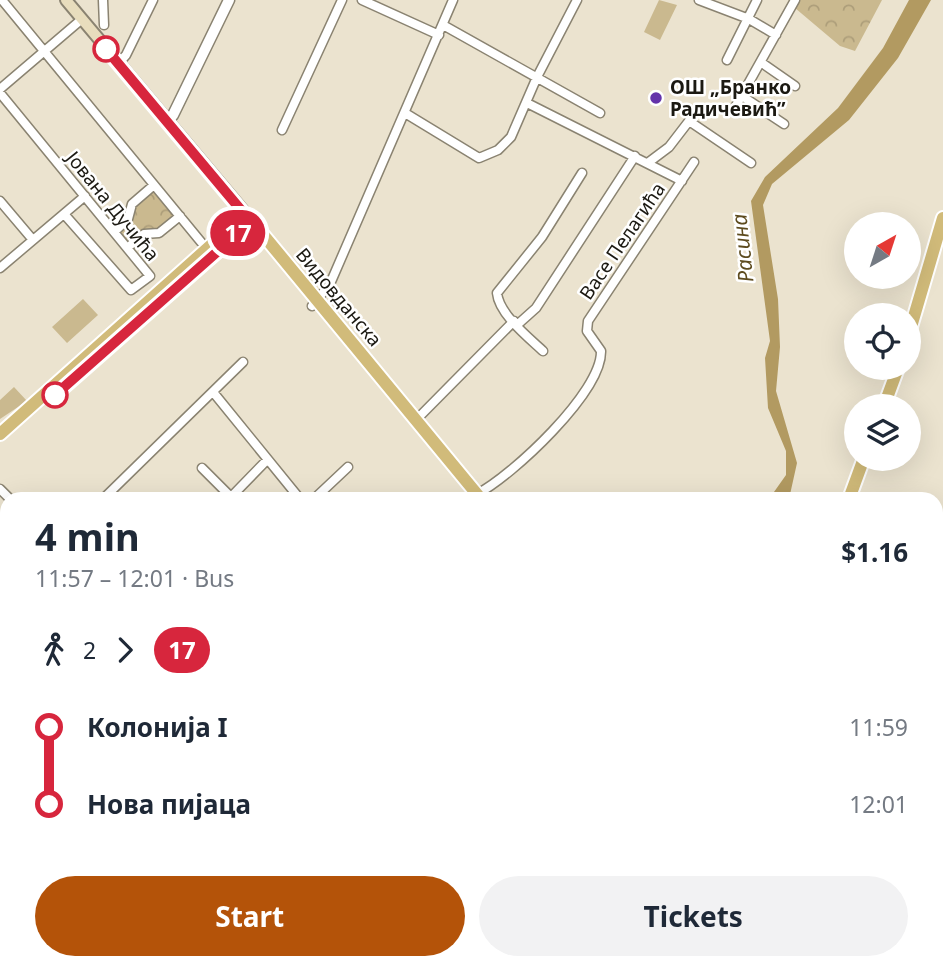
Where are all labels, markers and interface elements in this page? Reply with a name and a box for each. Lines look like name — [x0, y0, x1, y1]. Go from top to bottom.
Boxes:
unlabelled marker — [93, 36, 119, 62]
place label: ОШ „Бранко Радичевић” — [670, 74, 791, 122]
marker: ОШ „Бранко Радичевић” — [648, 90, 664, 106]
street label: Јована Дучића — [59, 144, 165, 266]
street label: Васе Пелагића — [573, 177, 671, 305]
line badge: 17 — [206, 210, 270, 256]
water label: Расина — [724, 212, 760, 284]
north arrow — [844, 212, 920, 289]
map controls — [844, 212, 921, 471]
text: 17 — [224, 216, 252, 249]
street label: Видовданска — [290, 242, 388, 352]
button: locate — [844, 303, 921, 380]
unlabelled marker — [42, 382, 68, 408]
button: layers — [844, 394, 921, 471]
text: 4 min — [35, 510, 140, 562]
text: $1.16 — [841, 534, 908, 570]
text: 11:57 – 12:01 · Bus — [35, 562, 234, 594]
icon: walk — [35, 631, 73, 669]
icon: forward — [106, 631, 144, 669]
text: 17 — [168, 633, 196, 666]
text: 2 — [83, 634, 96, 666]
text: Колонија I — [87, 709, 228, 745]
text: 11:59 — [849, 711, 908, 743]
text: Нова пијаца — [87, 786, 251, 822]
text: 12:01 — [849, 788, 908, 820]
button: Start — [35, 876, 465, 956]
button: Tickets — [479, 876, 908, 956]

